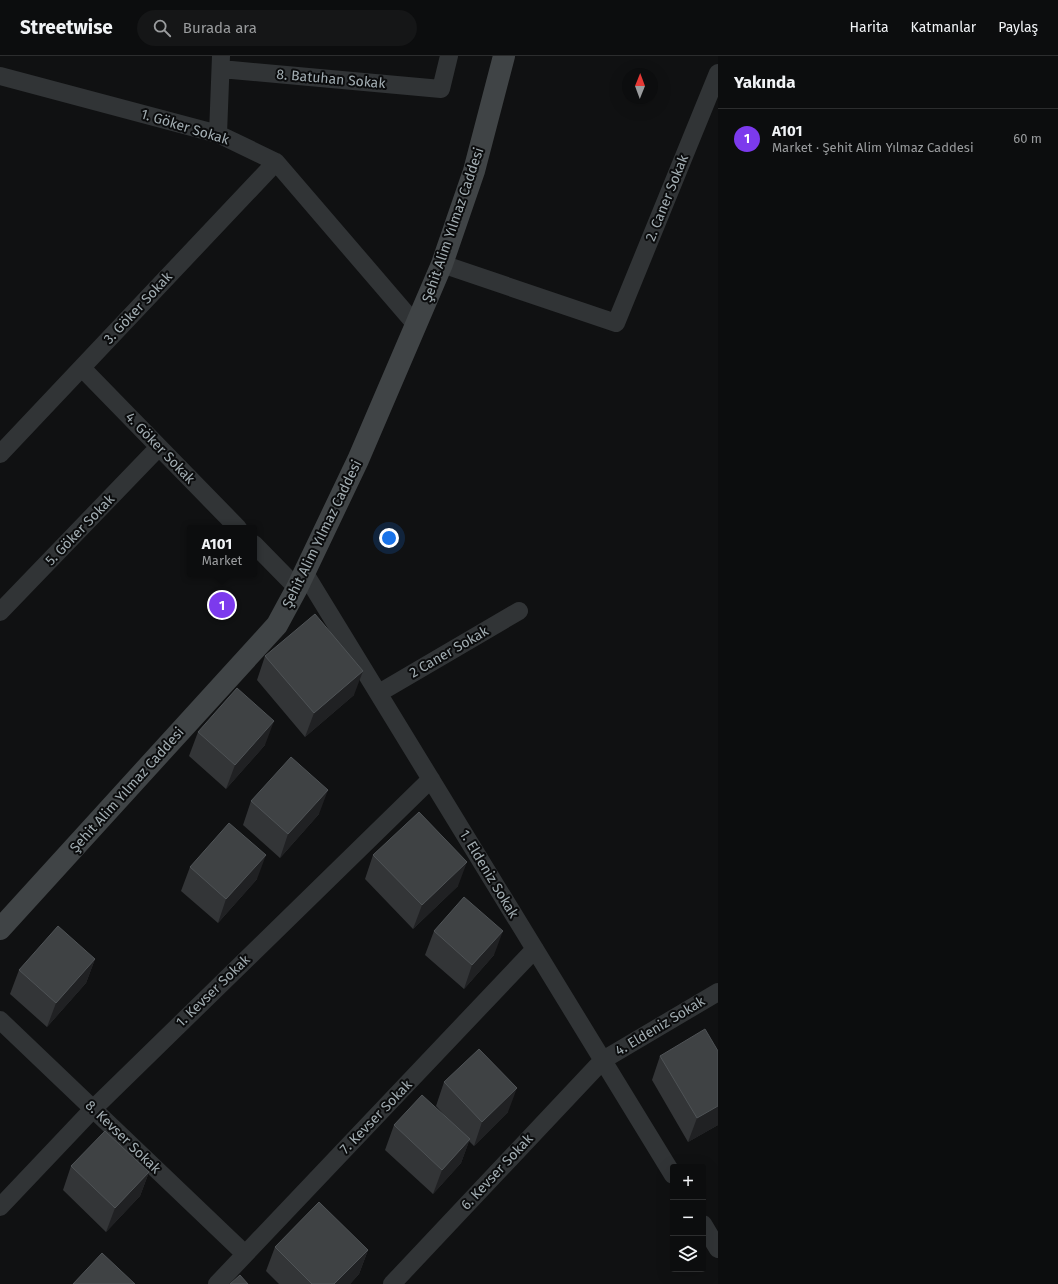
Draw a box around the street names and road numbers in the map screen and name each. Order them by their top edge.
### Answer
street label: 8. Batuhan Sokak [276,66,387,92]
street label: 1. Göker Sokak [139,105,232,149]
street label: Şehit Alim Yılmaz Caddesi [418,145,488,305]
street label: 2. Caner Sokak [642,151,692,244]
street label: 3. Göker Sokak [100,268,176,348]
street label: 4. Göker Sokak [122,409,199,488]
street label: Şehit Alim Yılmaz Caddesi [279,457,365,611]
street label: 5. Göker Sokak [42,490,119,569]
street label: 2 Caner Sokak [406,622,492,681]
street label: Şehit Alim Yılmaz Caddesi [66,724,188,856]
street label: 1. Eldeniz Sokak [456,827,522,922]
street label: 1. Kevser Sokak [172,951,254,1031]
street label: 4. Eldeniz Sokak [612,992,709,1059]
street label: 7. Kevser Sokak [336,1076,416,1158]
street label: 8. Kevser Sokak [82,1097,165,1178]
street label: 6. Kevser Sokak [457,1130,537,1214]

